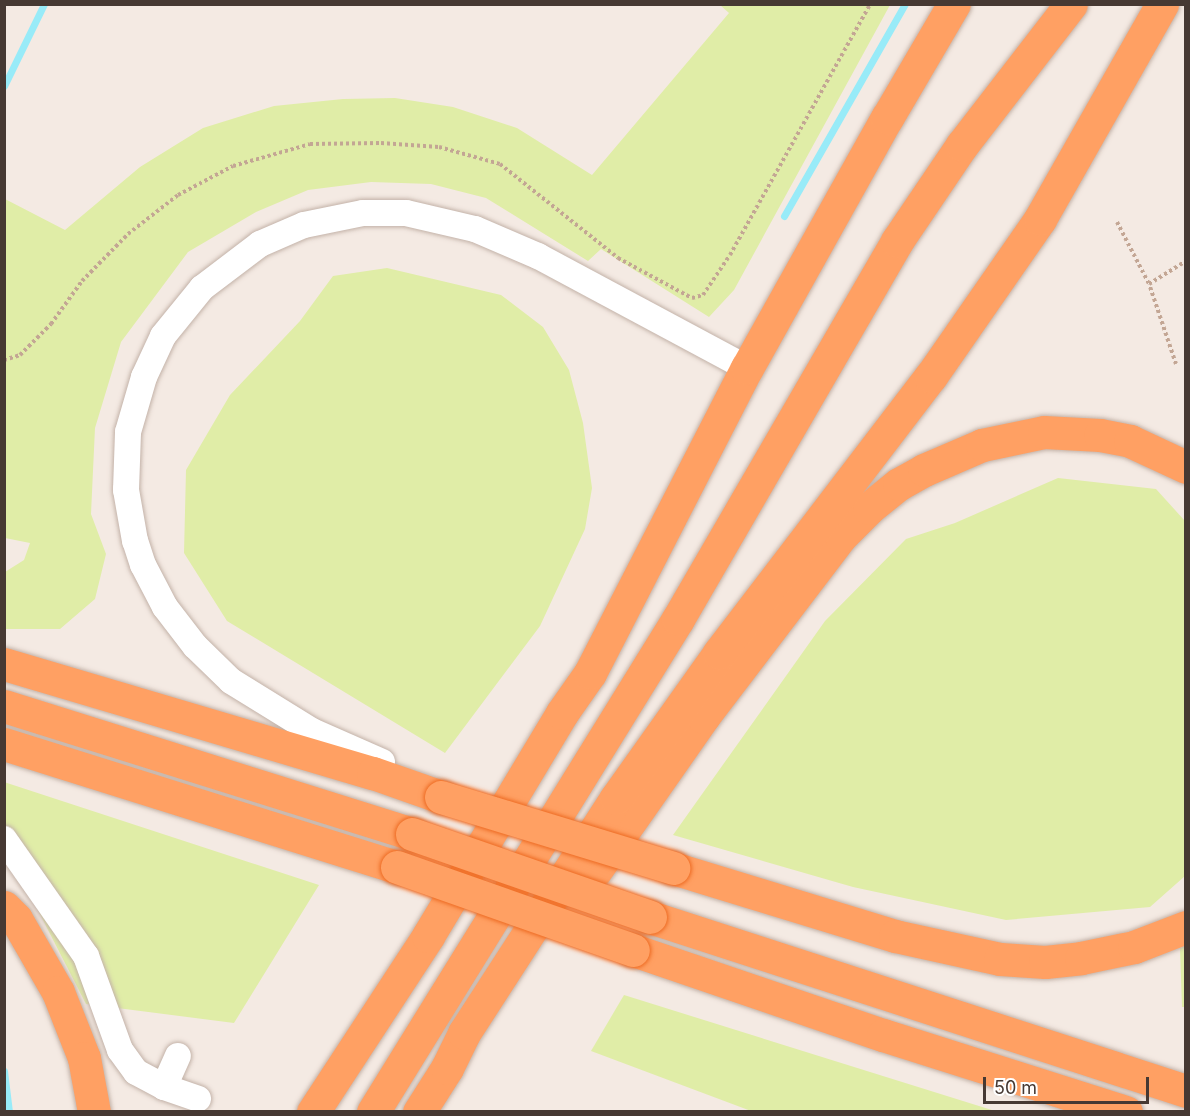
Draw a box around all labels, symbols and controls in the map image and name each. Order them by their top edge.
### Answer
scale bar [986,1065,1152,1103]
text: 50 m [994,1077,1037,1098]

